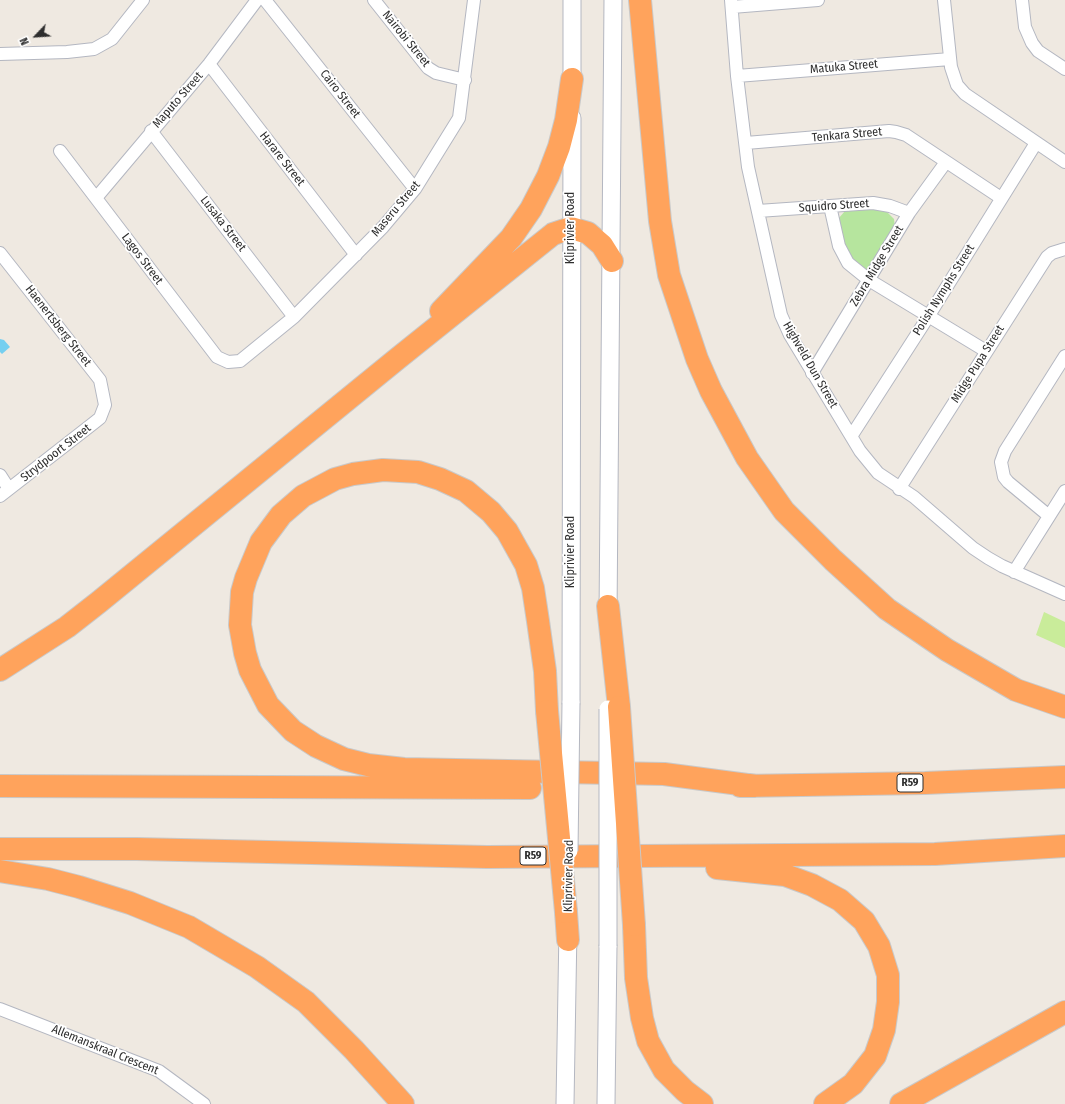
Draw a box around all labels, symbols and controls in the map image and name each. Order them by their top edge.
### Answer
street label: Nairobi Street [379,8,433,70]
north arrow [16,16,56,56]
text: N [17,36,32,47]
street label: Matuka Street [809,57,879,77]
street label: Cairo Street [317,67,363,121]
street label: Maputo Street [150,69,206,131]
street label: Tenkara Street [811,125,883,145]
street label: Harare Street [256,129,308,189]
street label: Maseru Street [369,178,423,240]
street label: Kliprivier Road [564,192,578,264]
street label: Lusaka Street [197,194,249,254]
street label: Squidro Street [798,196,870,216]
street label: Zebra Midge Street [847,223,907,309]
street label: Lagos Street [118,231,166,287]
street label: Polish Nymphs Street [910,242,978,338]
street label: Haenertsberg Street [22,283,94,369]
street label: Highveld Dun Street [779,319,841,411]
street label: Midge Pupa Street [948,322,1008,406]
street label: Strydpoort Street [18,421,94,485]
street label: Kliprivier Road [564,516,578,588]
road number: R59 [897,774,923,792]
street label: Kliprivier Road [561,840,577,912]
road number: R59 [520,847,546,865]
street label: Allemanskraal Crescent [49,1022,161,1078]

